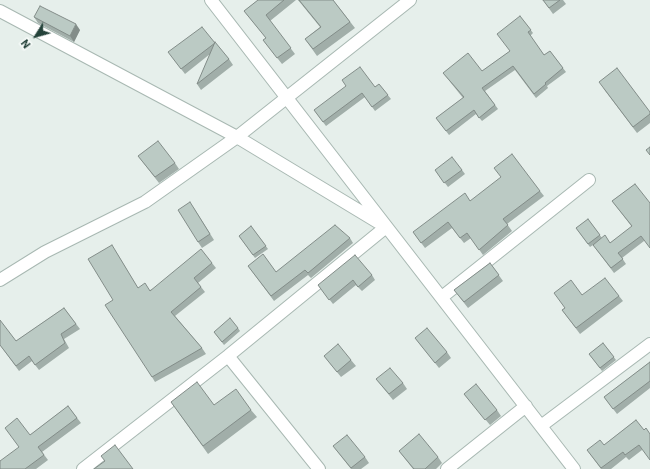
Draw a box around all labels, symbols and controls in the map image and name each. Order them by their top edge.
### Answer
north arrow [16,16,56,56]
text: N [18,37,34,51]

